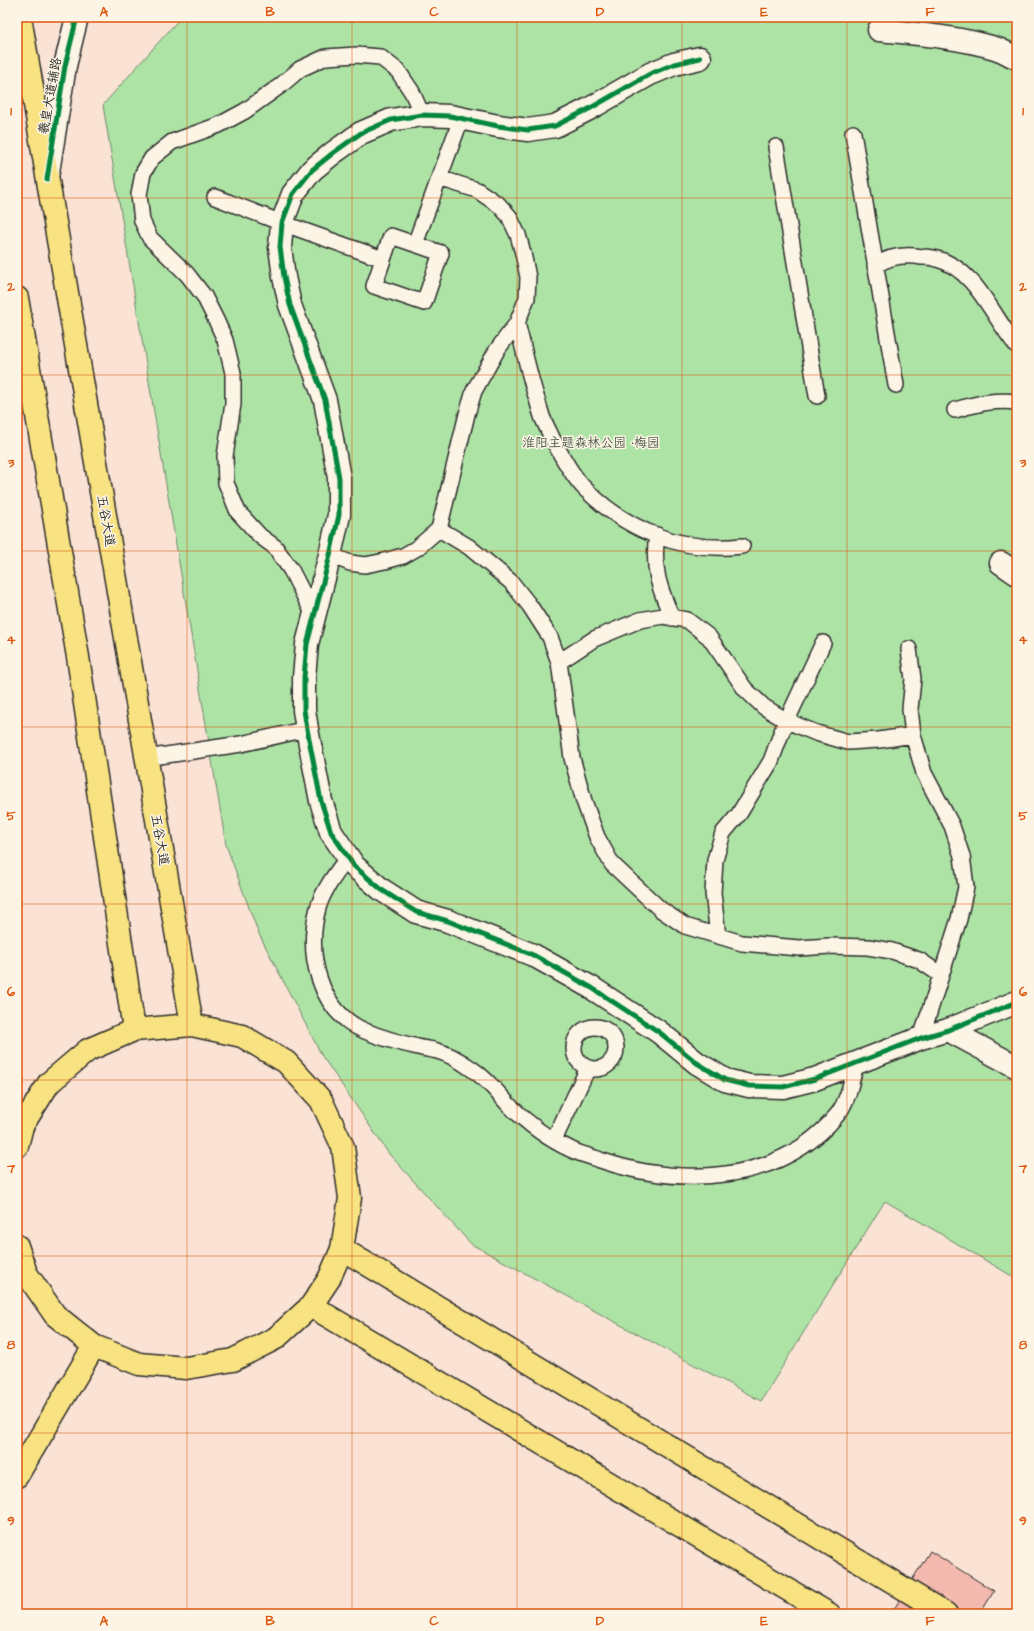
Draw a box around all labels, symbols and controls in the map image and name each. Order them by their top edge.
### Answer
text: A [100,3,109,21]
text: B [265,3,275,21]
text: C [429,3,439,21]
text: D [596,3,605,21]
text: E [760,3,768,21]
text: F [925,3,935,21]
street label: 羲皇大道辅路 [34,56,66,136]
text: 1 [10,102,12,120]
text: 1 [1022,102,1024,120]
text: 2 [6,278,15,296]
text: 2 [1018,278,1027,296]
park label: 淮阳主题森林公园 •梅园 [522,434,660,452]
text: 3 [7,454,15,472]
text: 3 [1019,454,1027,472]
street label: 五谷大道 [93,494,119,548]
text: 4 [7,631,16,649]
text: 4 [1019,631,1028,649]
text: 5 [6,807,16,825]
text: 5 [1018,807,1028,825]
street label: 五谷大道 [147,813,173,867]
text: 6 [7,983,16,1001]
text: 6 [1019,983,1028,1001]
text: 7 [6,1160,16,1178]
text: 7 [1018,1160,1028,1178]
text: 8 [7,1336,16,1354]
text: 8 [1019,1336,1028,1354]
text: 9 [7,1512,15,1530]
text: 9 [1019,1512,1027,1530]
text: A [100,1612,109,1630]
text: B [265,1612,275,1630]
text: C [429,1612,439,1630]
text: D [596,1612,605,1630]
text: E [760,1612,768,1630]
text: F [925,1612,935,1630]

